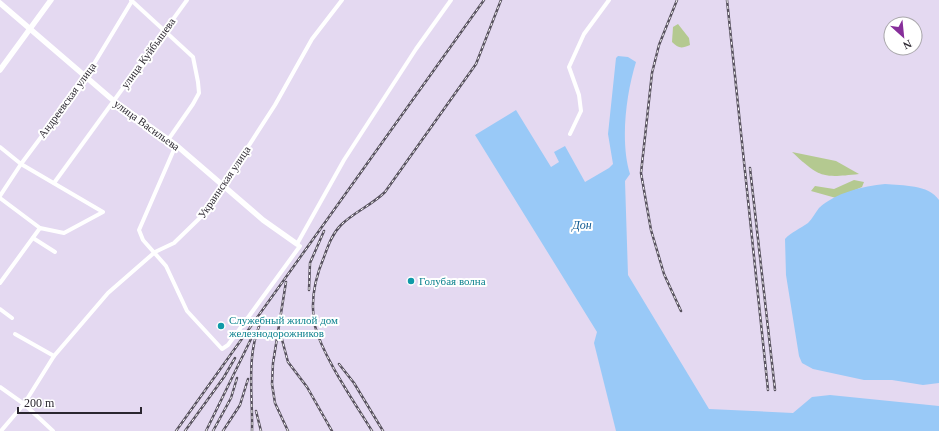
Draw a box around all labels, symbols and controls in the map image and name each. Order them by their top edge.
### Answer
street label: улица Куйбышева [118,15,178,91]
north arrow [883,16,923,56]
text: N [901,38,914,52]
street label: Андреевская улица [36,60,98,140]
street label: улица Васильева [112,97,182,153]
street label: Украинская улица [195,144,253,220]
water label: Дон [571,218,592,232]
place label: Голубая волна [419,275,486,287]
marker: Голубая волна [406,276,416,286]
place label: Служебный жилой дом железнодорожников [228,314,338,339]
marker: Служебный жилой дом железнодорожников [216,321,226,331]
scale bar [18,389,141,415]
text: 200 m [24,396,55,410]

